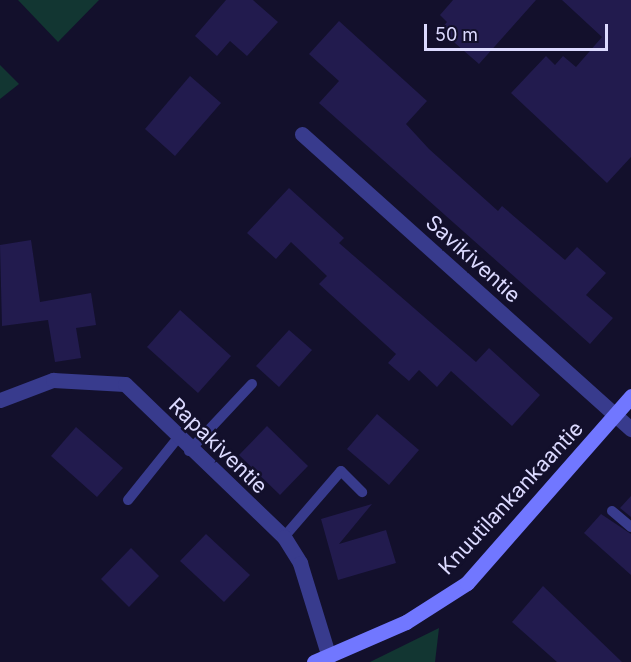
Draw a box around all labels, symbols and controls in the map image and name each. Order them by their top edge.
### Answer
scale bar [427,12,612,50]
text: 50 m [435,24,478,45]
street label: Savikiventie [420,210,526,308]
street label: Rapakiventie [164,393,272,499]
street label: Knuutilankankaantie [434,416,588,580]

